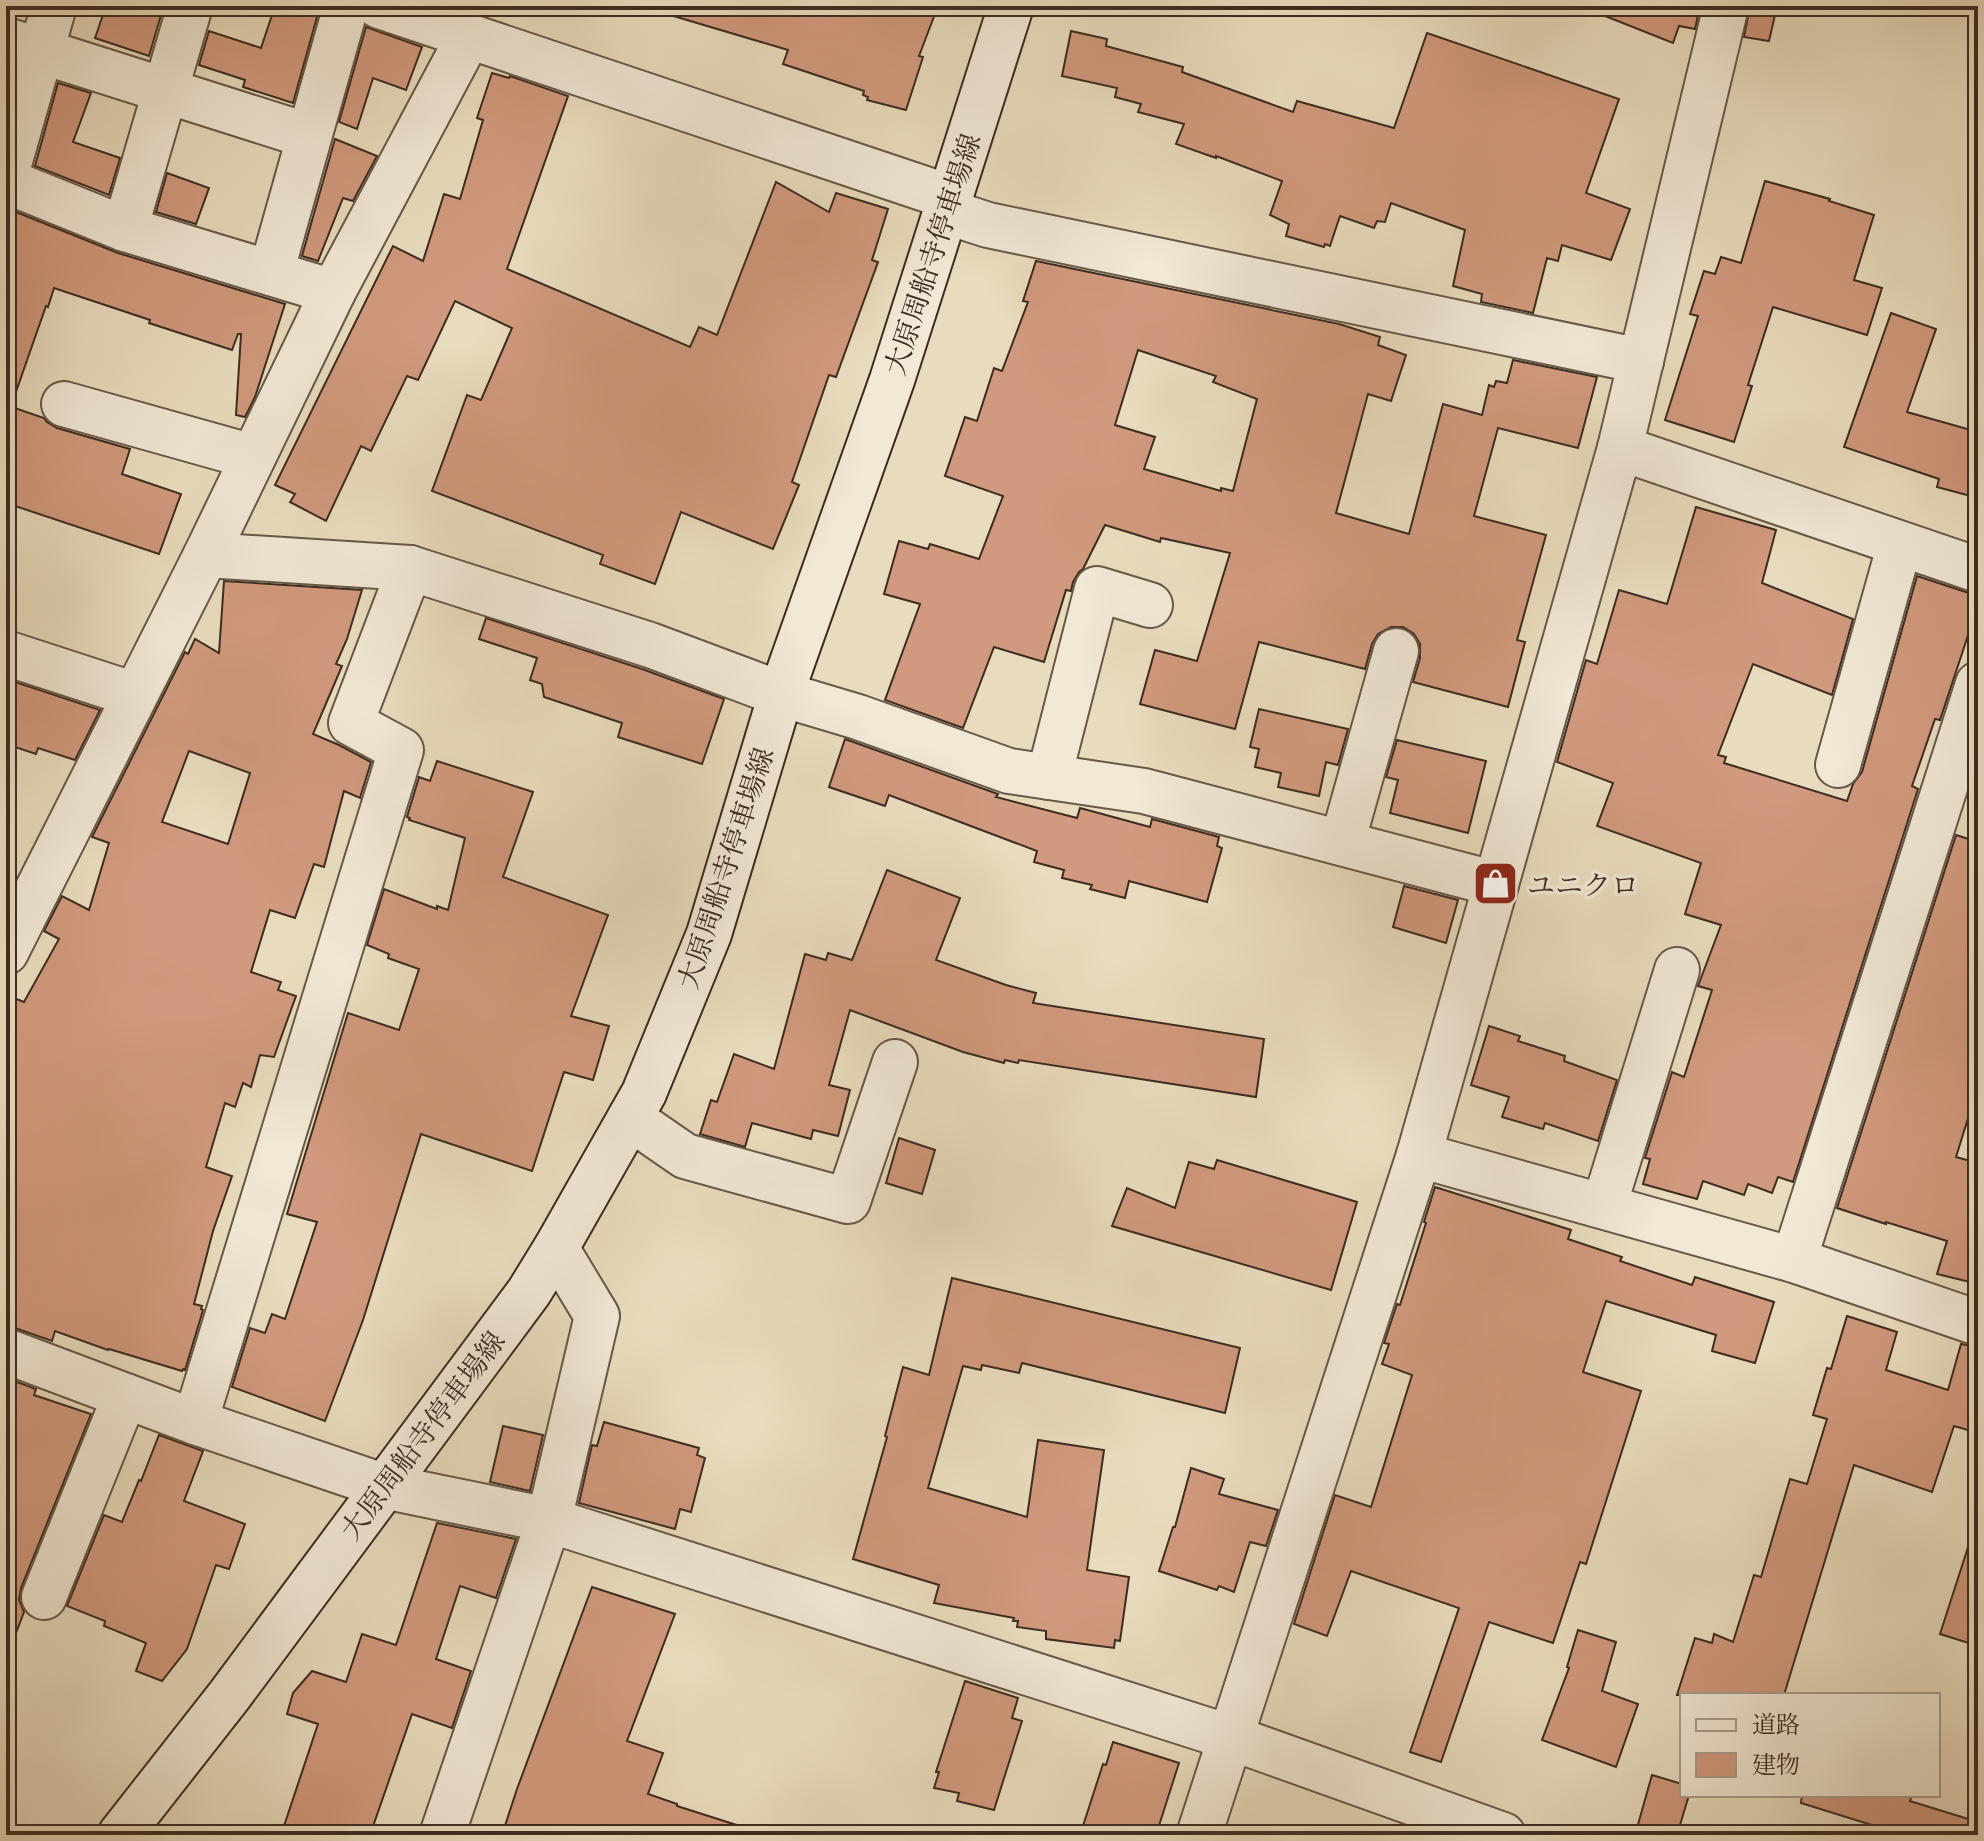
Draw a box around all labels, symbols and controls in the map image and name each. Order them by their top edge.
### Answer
street label: 大原周船寺停車場線 [874,128,990,380]
street label: 大原周船寺停車場線 [667,742,783,994]
shop icon: ユニクロ [1472,860,1520,908]
place label: ユニクロ [1527,864,1639,905]
street label: 大原周船寺停車場線 [330,1322,514,1548]
legend [1680,1693,1940,1797]
text: 道路 [1752,1707,1800,1742]
text: 建物 [1752,1747,1800,1782]

